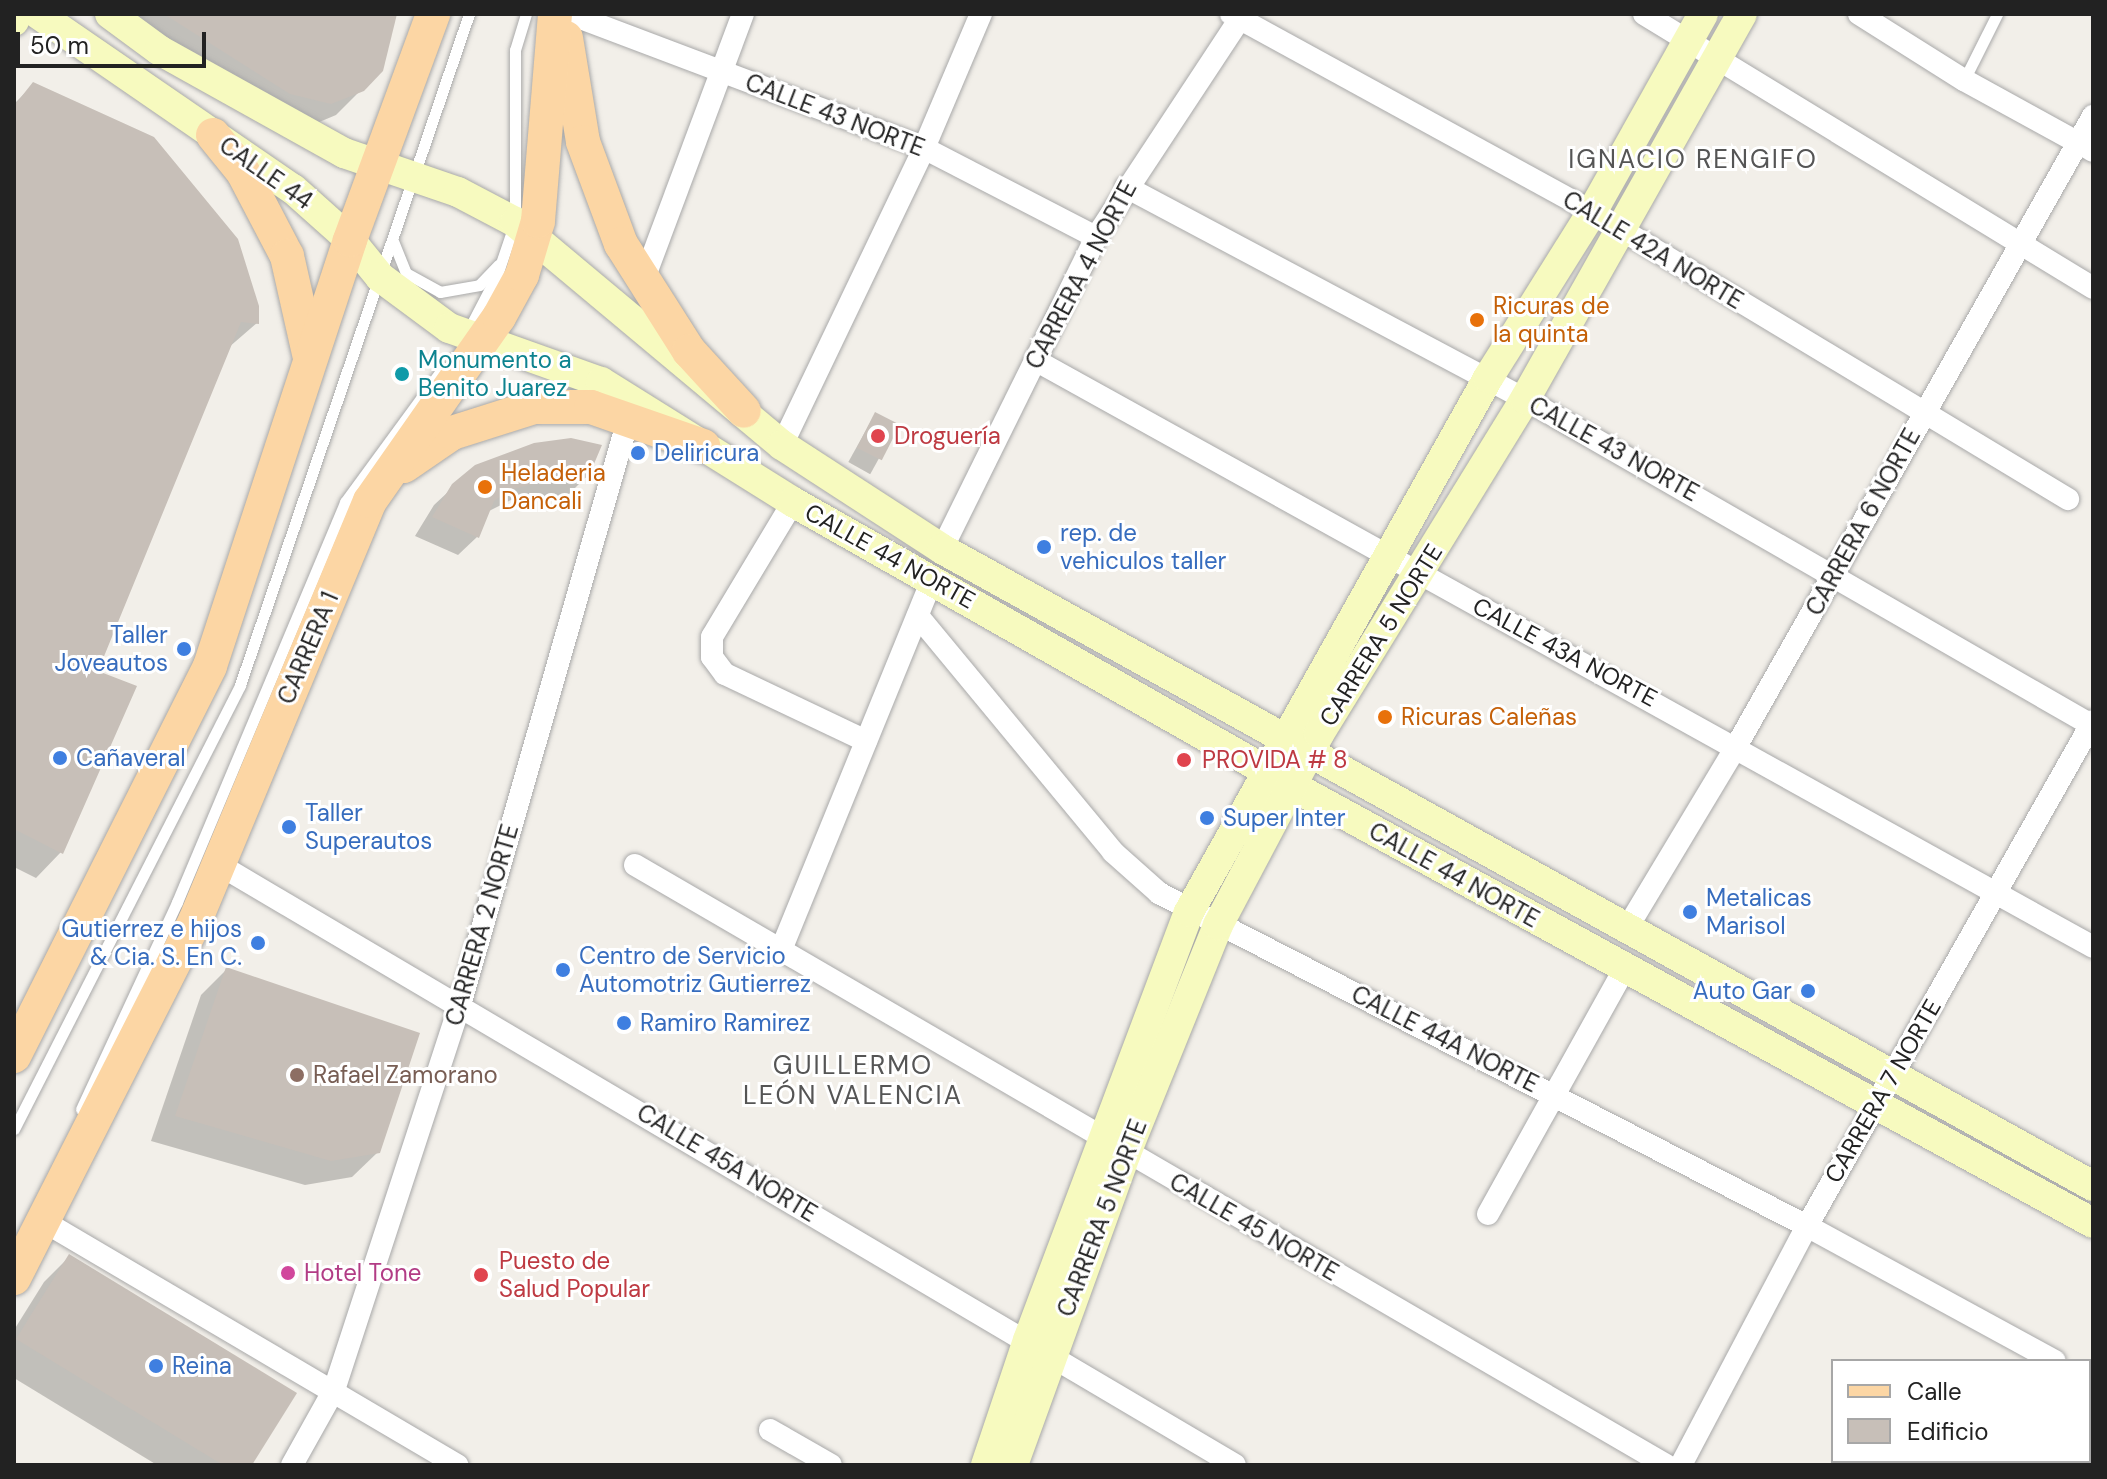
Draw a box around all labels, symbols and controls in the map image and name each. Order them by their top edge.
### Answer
scale bar [20,16,210,66]
text: 50 m [30,30,89,61]
street label: CALLE 43 NORTE [741,68,929,162]
street label: CALLE 44 [214,130,318,216]
district label: IGNACIO RENGIFO [1568,144,1818,176]
street label: CARRERA 4 NORTE [1019,176,1143,374]
street label: CALLE 42A NORTE [1558,185,1748,315]
place label: Ricuras de la quinta [1493,292,1610,348]
marker: Ricuras de la quinta [1468,311,1486,329]
place label: Monumento a Benito Juarez [418,346,571,402]
marker: Monumento a Benito Juarez [393,365,411,383]
street label: CALLE 43 NORTE [1524,390,1704,508]
place label: Droguería [894,422,1001,450]
street label: CARRERA 6 NORTE [1800,423,1926,621]
marker: Droguería [869,427,887,445]
place label: Deliricura [654,439,759,467]
marker: Deliricura [629,444,647,462]
place label: Heladeria Dancali [501,459,606,515]
marker: Heladeria Dancali [476,478,494,496]
street label: CALLE 44 NORTE [800,497,980,615]
place label: rep. de vehiculos taller [1060,519,1226,575]
marker: rep. de vehiculos taller [1035,538,1053,556]
street label: CARRERA 5 NORTE [1313,539,1449,731]
street label: CARRERA 1 [272,588,344,708]
street label: CALLE 43A NORTE [1468,591,1662,713]
place label: Taller Joveautos [55,621,168,677]
marker: Taller Joveautos [175,640,193,658]
place label: Ricuras Caleñas [1401,703,1577,731]
marker: Ricuras Caleñas [1376,708,1394,726]
place label: Cañaveral [76,744,186,772]
place label: PROVIDA # 8 [1202,746,1348,774]
marker: Cañaveral [51,749,69,767]
marker: PROVIDA # 8 [1173,749,1195,771]
place label: Taller Superautos [305,799,432,855]
place label: Super Inter [1223,804,1346,832]
marker: Super Inter [1198,809,1216,827]
street label: CALLE 44 NORTE [1364,816,1544,934]
marker: Taller Superautos [280,818,298,836]
street label: CARRERA 2 NORTE [439,821,525,1029]
place label: Metalicas Marisol [1706,884,1812,940]
marker: Metalicas Marisol [1681,903,1699,921]
place label: Gutierrez e hijos & Cia. S. En C. [61,915,242,971]
marker: Gutierrez e hijos & Cia. S. En C. [249,934,267,952]
place label: Centro de Servicio Automotriz Gutierrez [579,942,811,998]
marker: Centro de Servicio Automotriz Gutierrez [554,961,572,979]
place label: Auto Gar [1693,977,1792,1005]
street label: CALLE 44A NORTE [1347,979,1543,1099]
marker: Auto Gar [1799,982,1817,1000]
street label: CARRERA 7 NORTE [1819,994,1947,1188]
place label: Ramiro Ramirez [640,1009,810,1037]
marker: Ramiro Ramirez [615,1014,633,1032]
district label: GUILLERMO LEÓN VALENCIA [743,1050,963,1112]
place label: Rafael Zamorano [313,1061,498,1089]
marker: Rafael Zamorano [288,1066,306,1084]
street label: CALLE 45A NORTE [632,1098,822,1228]
street label: CARRERA 5 NORTE [1051,1115,1153,1321]
street label: CALLE 45 NORTE [1165,1167,1343,1287]
place label: Puesto de Salud Popular [499,1247,650,1303]
place label: Hotel Tone [304,1259,421,1287]
marker: Hotel Tone [279,1264,297,1282]
marker: Puesto de Salud Popular [470,1264,492,1286]
place label: Reina [172,1352,232,1380]
marker: Reina [147,1357,165,1375]
legend [1831,1359,2091,1463]
text: Calle [1907,1376,1962,1407]
text: Edificio [1907,1416,1989,1447]

